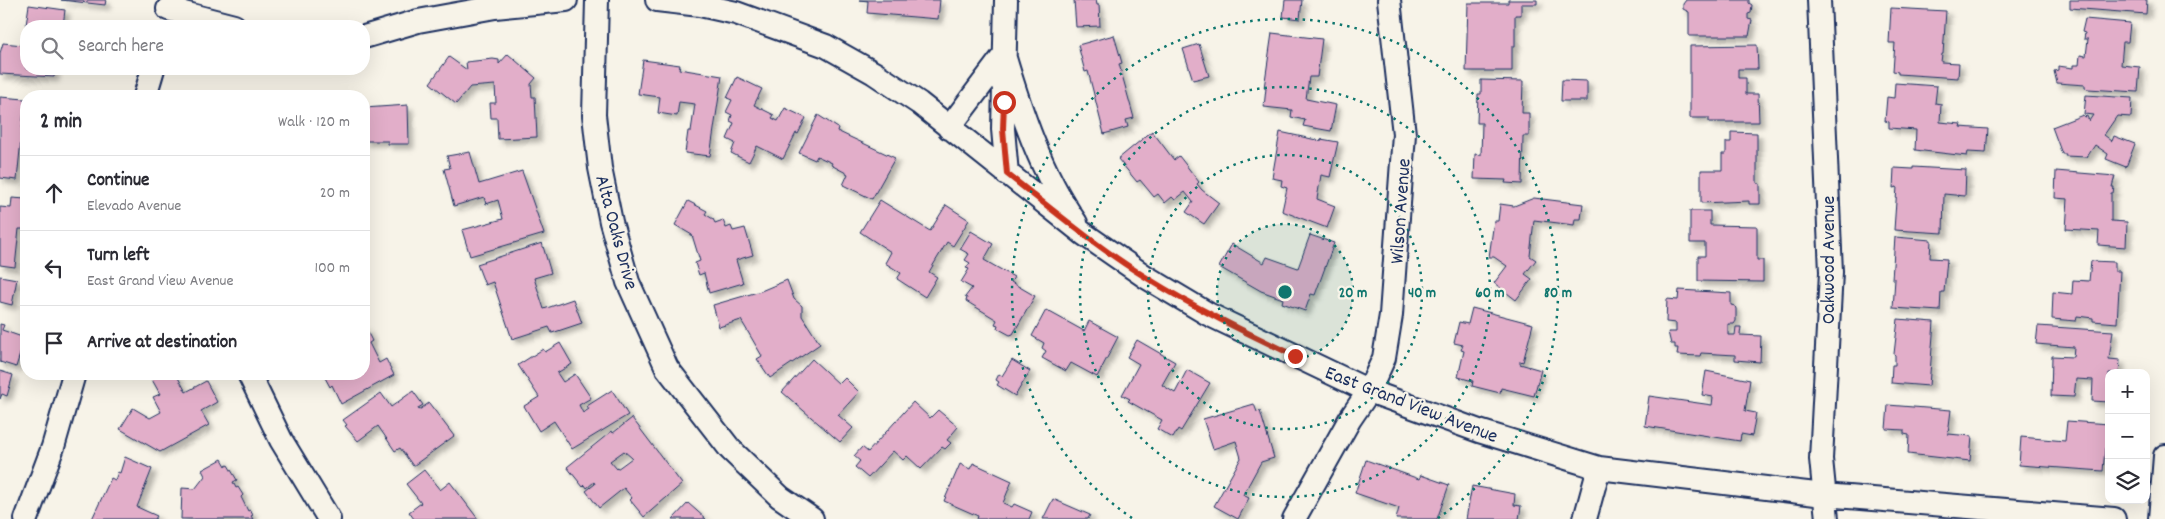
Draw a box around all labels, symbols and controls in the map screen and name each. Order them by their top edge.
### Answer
search box [20,20,370,75]
icon: search [38,34,66,62]
text: Search here [78,34,164,61]
route start [993,91,1016,114]
text: 2 min [40,108,82,138]
text: Walk · 120 m [278,111,350,134]
street label: Wilson Avenue [1384,157,1420,265]
text: Continue [87,168,149,195]
street label: Alta Oaks Drive [586,172,644,293]
icon: ahead [40,179,68,207]
text: 20 m [320,182,350,205]
text: Elevado Avenue [87,195,181,218]
street label: Oakwood Avenue [1816,196,1844,324]
text: Turn left [87,243,150,270]
icon: left [40,254,68,282]
text: 100 m [314,257,350,280]
text: East Grand View Avenue [87,270,234,293]
centre of rings [1276,283,1294,301]
text: 20 m [1339,283,1367,305]
text: 40 m [1408,283,1436,305]
text: 60 m [1475,283,1505,305]
text: 80 m [1544,283,1572,305]
icon: arrive [40,329,68,357]
text: Arrive at destination [87,330,237,357]
route end [1284,345,1307,368]
street label: East Grand View Avenue [1320,360,1502,452]
map controls [2105,369,2150,504]
button: + [2105,369,2150,414]
button: − [2105,414,2150,459]
button: layers [2105,459,2150,504]

